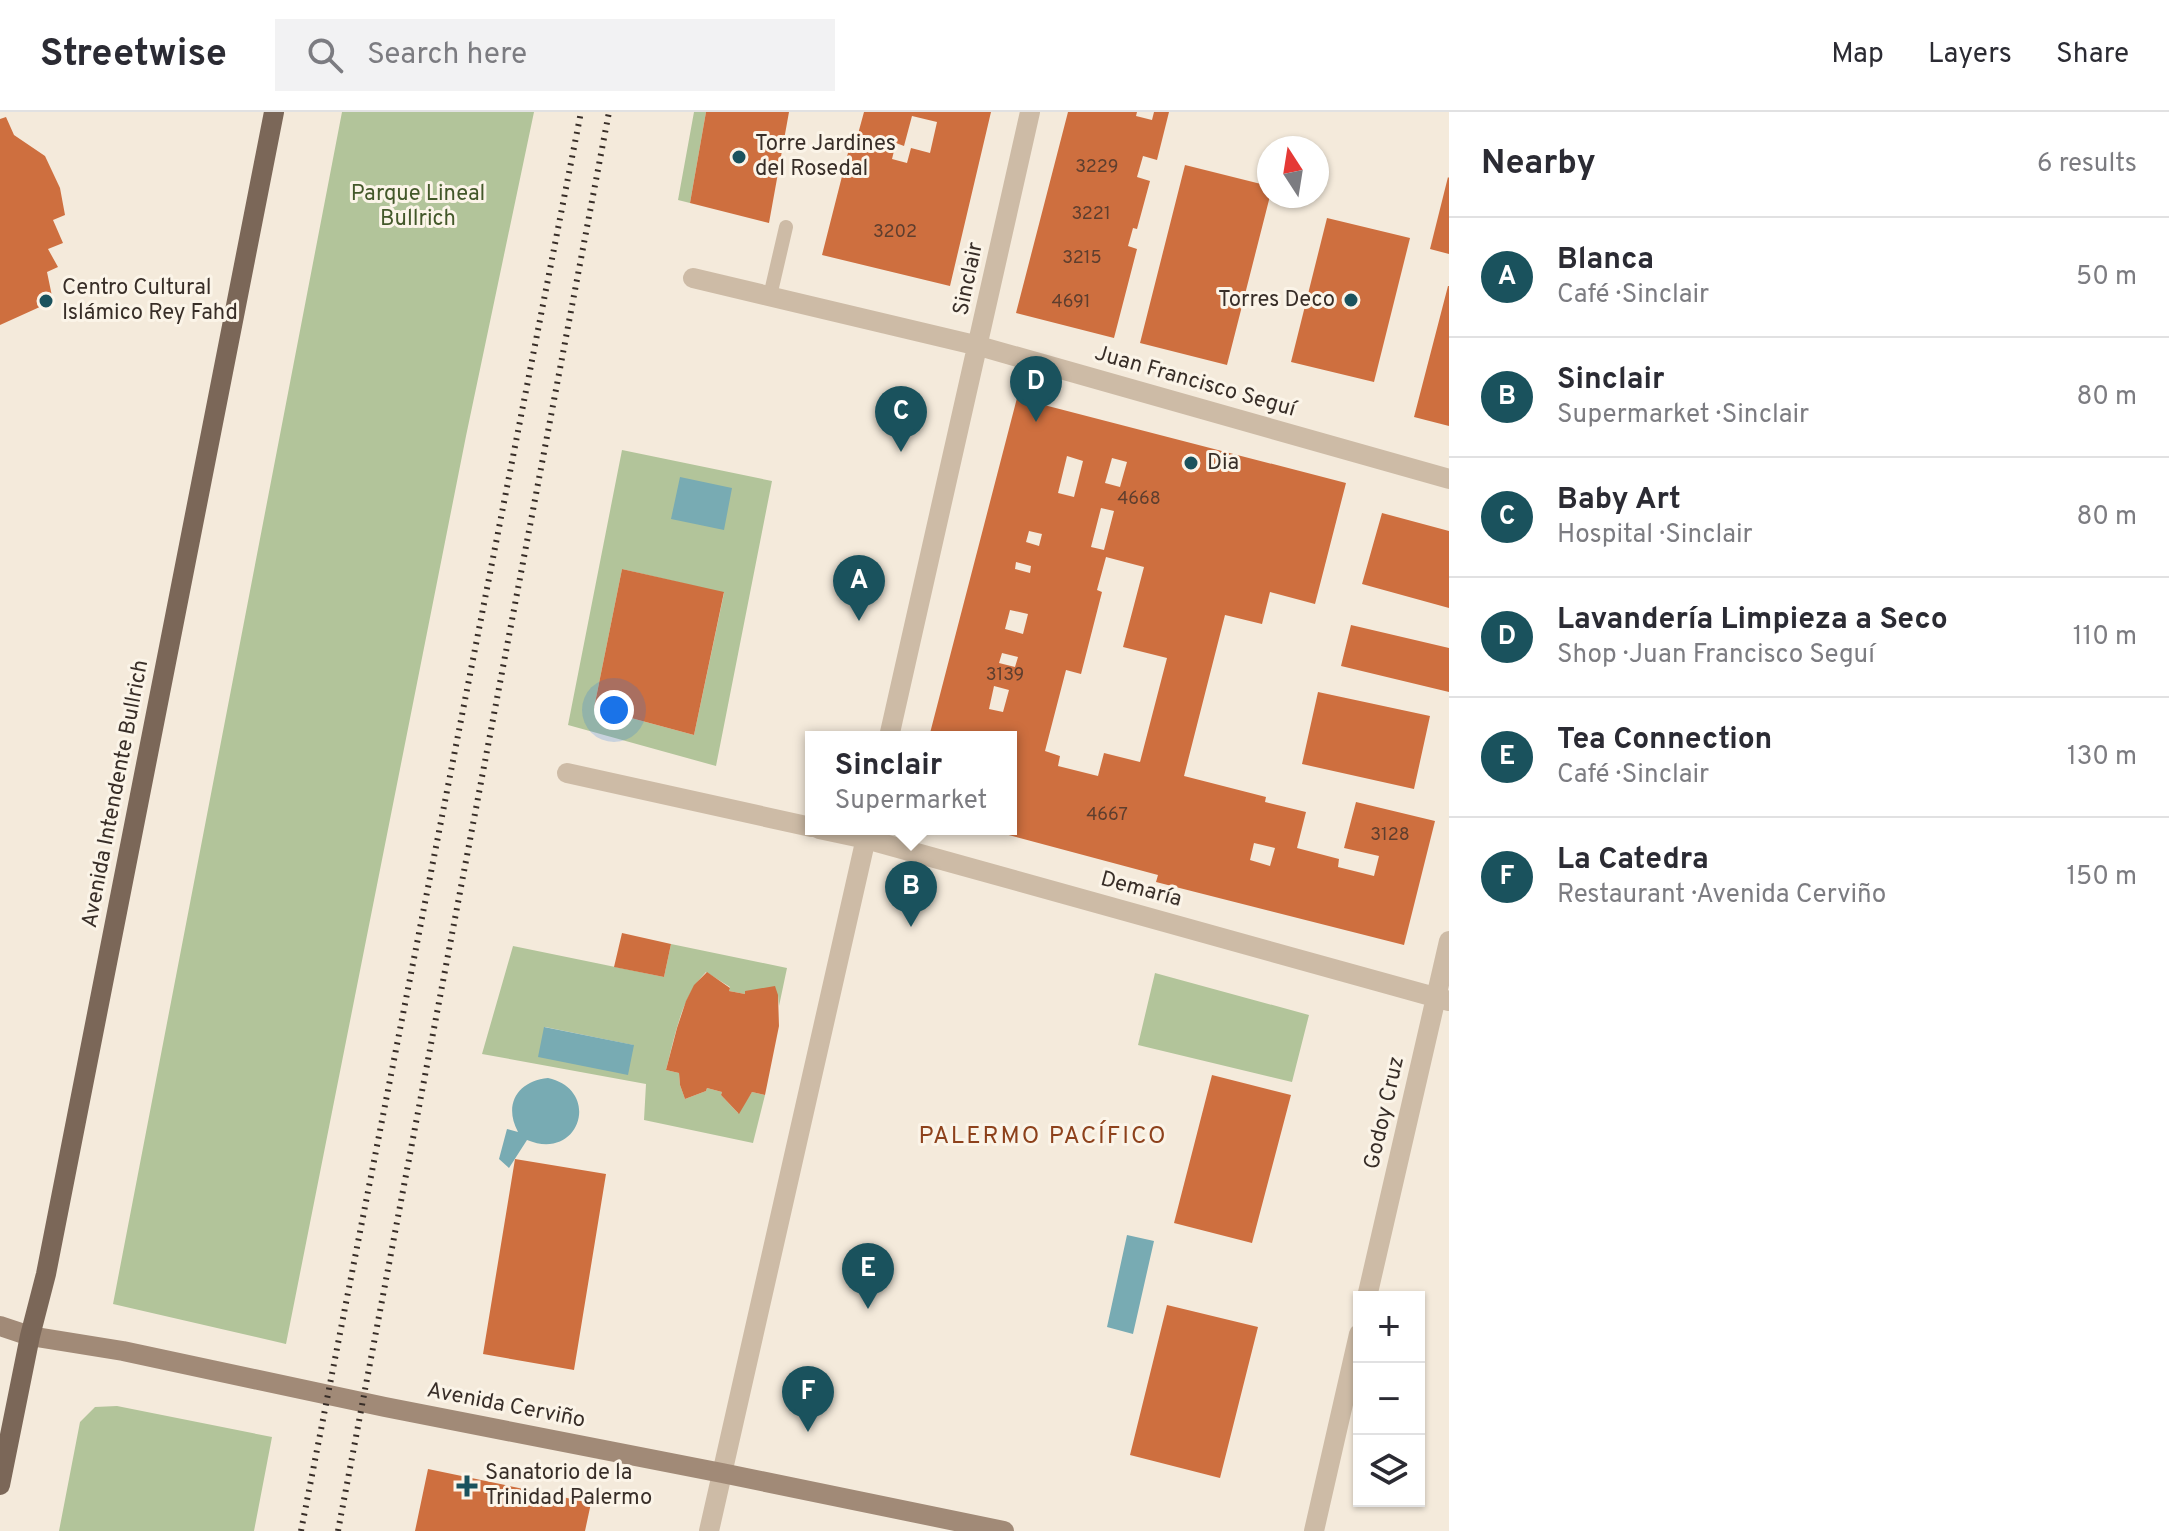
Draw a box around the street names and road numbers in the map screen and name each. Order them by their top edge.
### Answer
street label: Sinclair [948,240,990,318]
street label: Juan Francisco Seguí [1091,340,1301,424]
street label: Avenida Intendente Bullrich [77,658,155,930]
street label: Demaría [1097,866,1185,914]
street label: Godoy Cruz [1359,1054,1411,1172]
street label: Avenida Cerviño [425,1377,587,1435]

